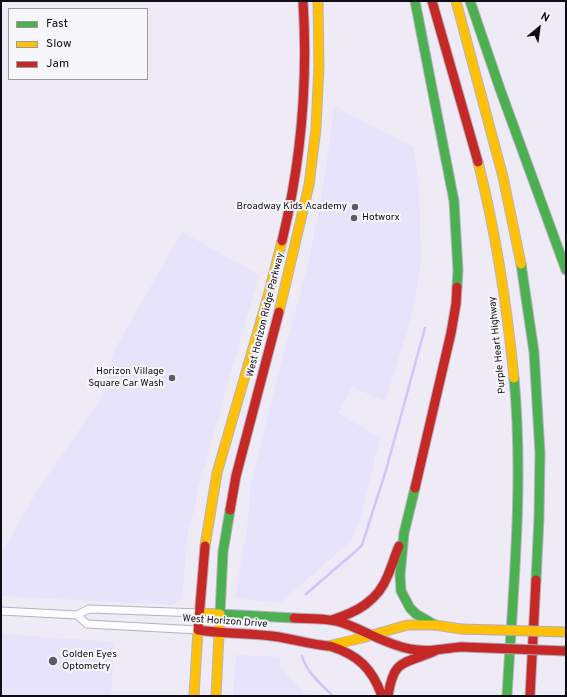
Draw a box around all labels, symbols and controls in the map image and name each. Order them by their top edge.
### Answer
legend [8,8,148,80]
north arrow [519,8,559,48]
text: N [538,9,552,26]
text: Fast [46,16,68,32]
text: Slow [46,36,72,52]
text: Jam [46,56,69,72]
place label: Broadway Kids Academy [236,201,347,213]
marker: Broadway Kids Academy [350,202,360,212]
place label: Hotworx [362,212,400,224]
marker: Hotworx [349,213,359,223]
street label: West Horizon Ridge Parkway [245,252,287,378]
street label: Purple Heart Highway [487,296,509,394]
place label: Horizon Village Square Car Wash [88,366,164,390]
marker: Horizon Village Square Car Wash [167,373,177,383]
street label: West Horizon Drive [182,613,268,631]
place label: Golden Eyes Optometry [62,649,117,672]
marker: Golden Eyes Optometry [47,655,59,667]

